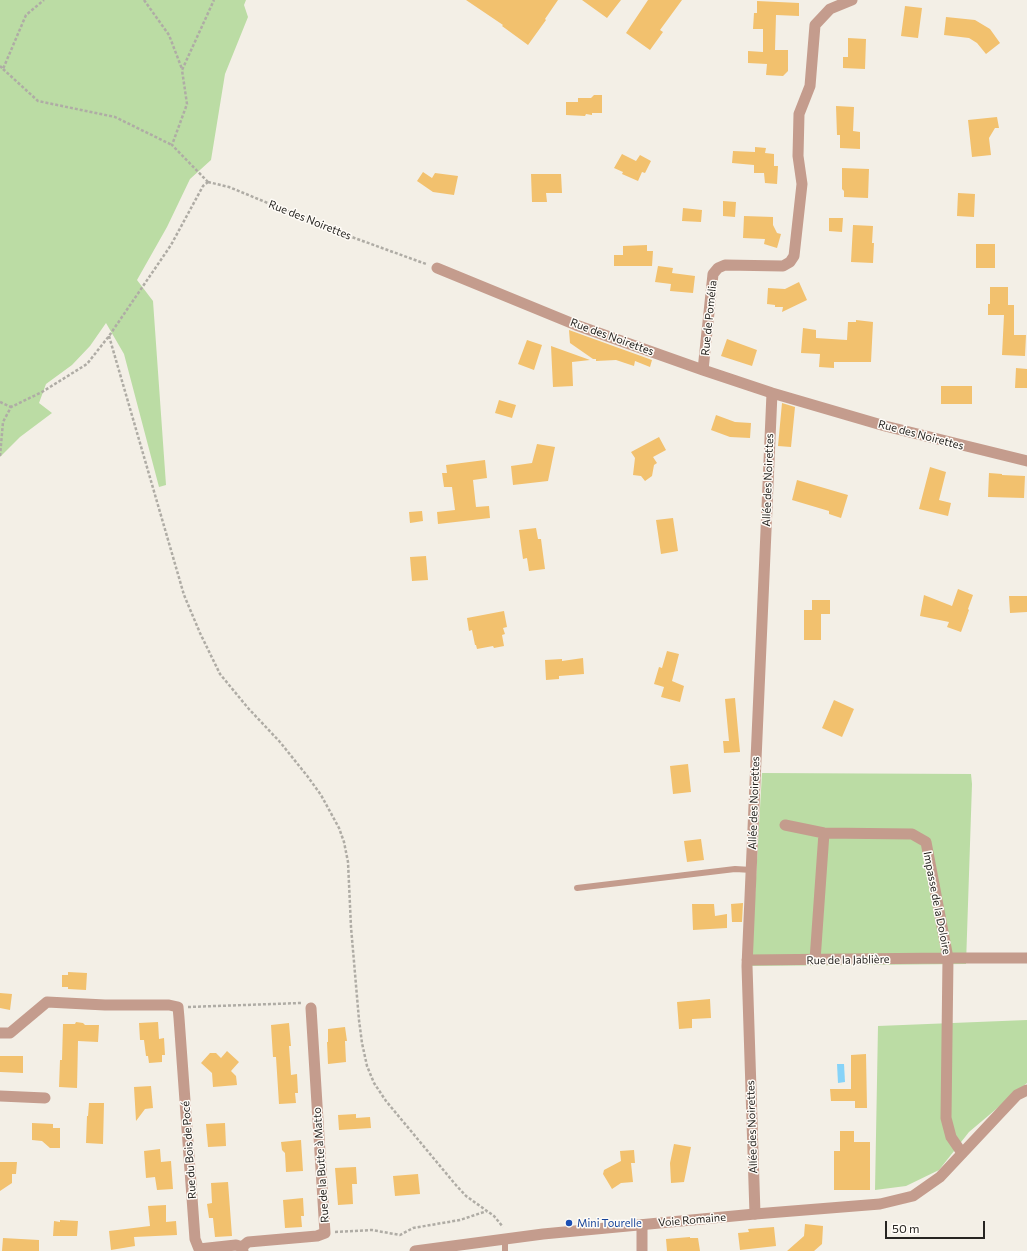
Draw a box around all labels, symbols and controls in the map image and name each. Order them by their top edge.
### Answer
street label: Rue des Noirettes [267,197,353,243]
street label: Rue de Pomélia [698,280,720,356]
street label: Rue des Noirettes [568,316,656,358]
street label: Rue des Noirettes [877,417,965,453]
street label: Allée des Noirettes [760,433,776,527]
street label: Allée des Noirettes [746,756,762,850]
street label: Impasse de la Doloire [921,850,953,956]
street label: Rue de la Jablière [806,953,890,967]
street label: Allée des Noirettes [744,1080,760,1174]
street label: Rue du Bois de Pocé [179,1100,199,1200]
street label: Rue de la Butte à Matto [310,1107,332,1223]
street label: Voie Romaine [658,1210,726,1230]
scale bar [887,1213,987,1239]
place label: Mini Tourelle [577,1216,642,1230]
marker: Mini Tourelle [564,1218,574,1228]
text: 50 m [892,1221,920,1235]

